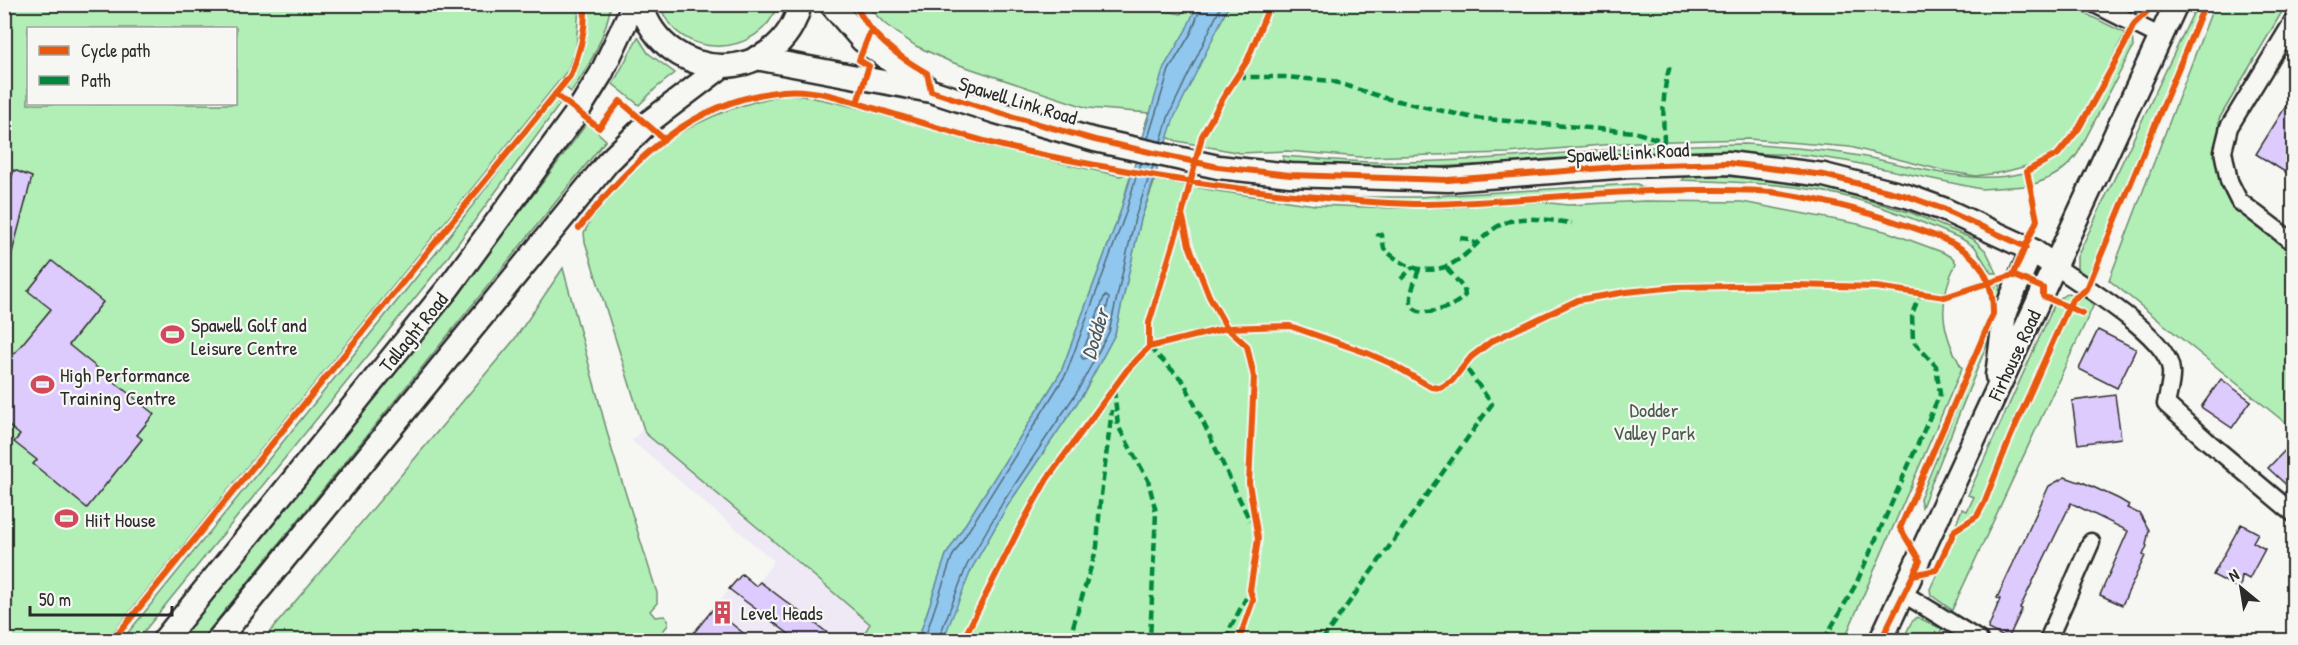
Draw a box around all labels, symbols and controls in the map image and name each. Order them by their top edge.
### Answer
legend [27,27,237,105]
text: Cycle path [81,38,151,63]
text: Path [81,68,111,93]
street label: Spawell Link Road [955,69,1081,131]
street label: Spawell Link Road [1566,135,1690,169]
street label: Tallaght Road [373,286,454,378]
water label: Dodder [1074,302,1117,363]
street label: Firhouse Road [1981,305,2047,406]
place label: Spawell Golf and Leisure Centre [191,311,307,361]
sports icon: Spawell Golf and Leisure Centre [160,322,186,348]
place label: High Performance Training Centre [60,361,190,411]
sports icon: High Performance Training Centre [29,372,55,398]
park label: Dodder Valley Park [1613,396,1695,446]
sports icon: Hiit House [54,506,80,532]
place label: Hiit House [85,506,156,533]
north arrow [2211,558,2271,618]
text: N [2224,563,2243,587]
scale bar [30,579,172,617]
text: 50 m [39,587,71,612]
building icon: Level Heads [710,599,736,625]
place label: Level Heads [741,599,823,626]

